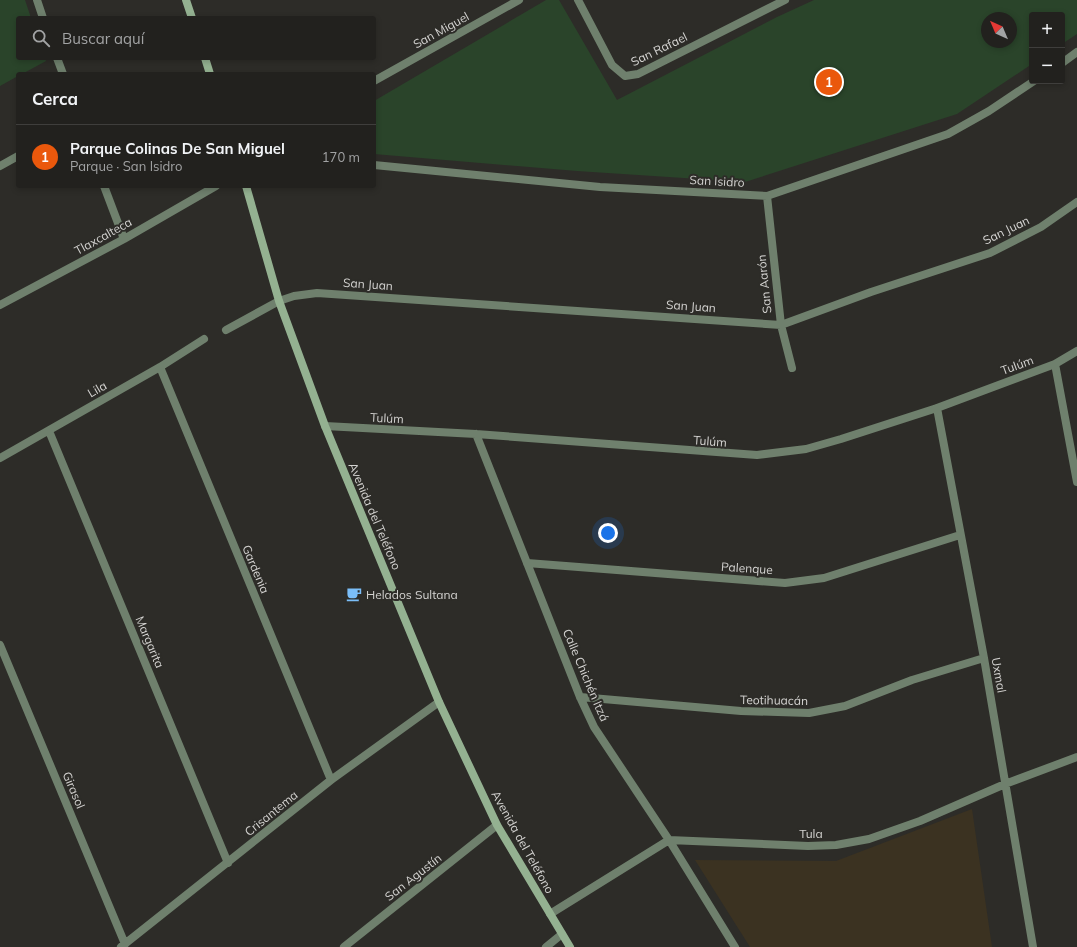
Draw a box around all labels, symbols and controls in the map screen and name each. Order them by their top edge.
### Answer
street label: San Miguel [410,9,472,51]
north arrow [981,12,1017,48]
map controls [1029,12,1065,84]
button: + [1029,12,1065,48]
search box [16,16,376,60]
icon: search [30,27,52,49]
text: Buscar aquí [62,29,144,48]
street label: San Rafael [628,29,690,69]
button: − [1029,48,1065,84]
pin: 1 [816,67,842,97]
text: Cerca [32,88,78,109]
text: Parque Colinas De San Miguel [70,139,285,158]
text: 1 [41,149,49,165]
text: 170 m [322,149,360,165]
text: Parque · San Isidro [70,158,182,174]
street label: San Isidro [689,172,745,190]
street label: San Juan [980,212,1032,248]
street label: Tlaxcalteca [72,214,134,258]
street label: San Aarón [753,254,775,314]
street label: San Juan [343,275,393,293]
street label: San Juan [666,297,716,315]
street label: Tulúm [999,352,1035,378]
street label: Lila [85,378,109,400]
street label: Tulúm [370,410,404,426]
street label: Tulúm [693,432,727,450]
street label: Avenida del Teléfono [346,460,404,572]
your location [598,523,618,543]
street label: Gardenia [239,543,273,595]
street label: Palenque [721,559,773,577]
cafe icon: Helados Sultana [345,585,363,603]
place label: Helados Sultana [366,587,458,602]
street label: Margarita [132,614,168,670]
street label: Calle Chichén Itzá [560,626,612,724]
street label: Uxmal [989,656,1009,694]
street label: Teotihuacán [740,692,808,708]
street label: Girasol [60,769,88,811]
street label: Crisantema [241,787,301,839]
street label: Avenida del Teléfono [488,788,558,896]
street label: Tula [799,826,823,841]
street label: San Agustín [382,850,444,904]

